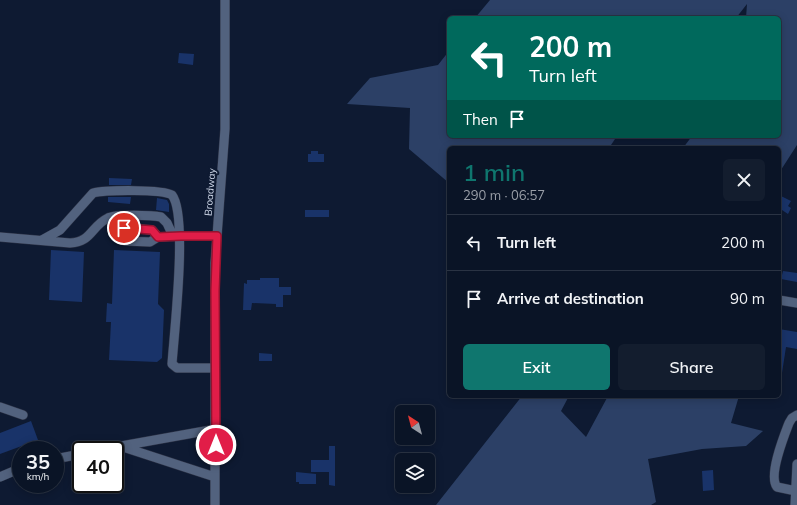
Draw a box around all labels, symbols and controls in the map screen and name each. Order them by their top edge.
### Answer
text: 200 m [529,29,612,64]
icon: left [463,32,515,84]
text: Turn left [529,64,597,87]
icon: arrive [506,108,528,130]
text: Then [463,110,498,129]
text: 1 min [463,157,525,187]
button: close [723,159,765,201]
street label: Broadway [201,167,219,216]
text: 290 m · 06:57 [463,187,545,203]
pin [107,211,141,245]
icon: arrive [113,217,135,239]
icon: left [463,232,485,254]
text: Turn left [497,233,556,252]
text: 200 m [721,233,765,252]
icon: arrive [463,288,485,310]
text: Arrive at destination [497,289,644,308]
text: 90 m [730,289,765,308]
button: Exit [463,344,610,390]
button: Share [618,344,765,390]
north arrow [395,405,435,445]
map controls [395,405,435,493]
position arrow [195,424,237,466]
speed limit sign: 40 [72,441,124,493]
text: 35 [26,449,50,474]
button: layers [395,453,435,493]
text: km/h [27,470,49,483]

